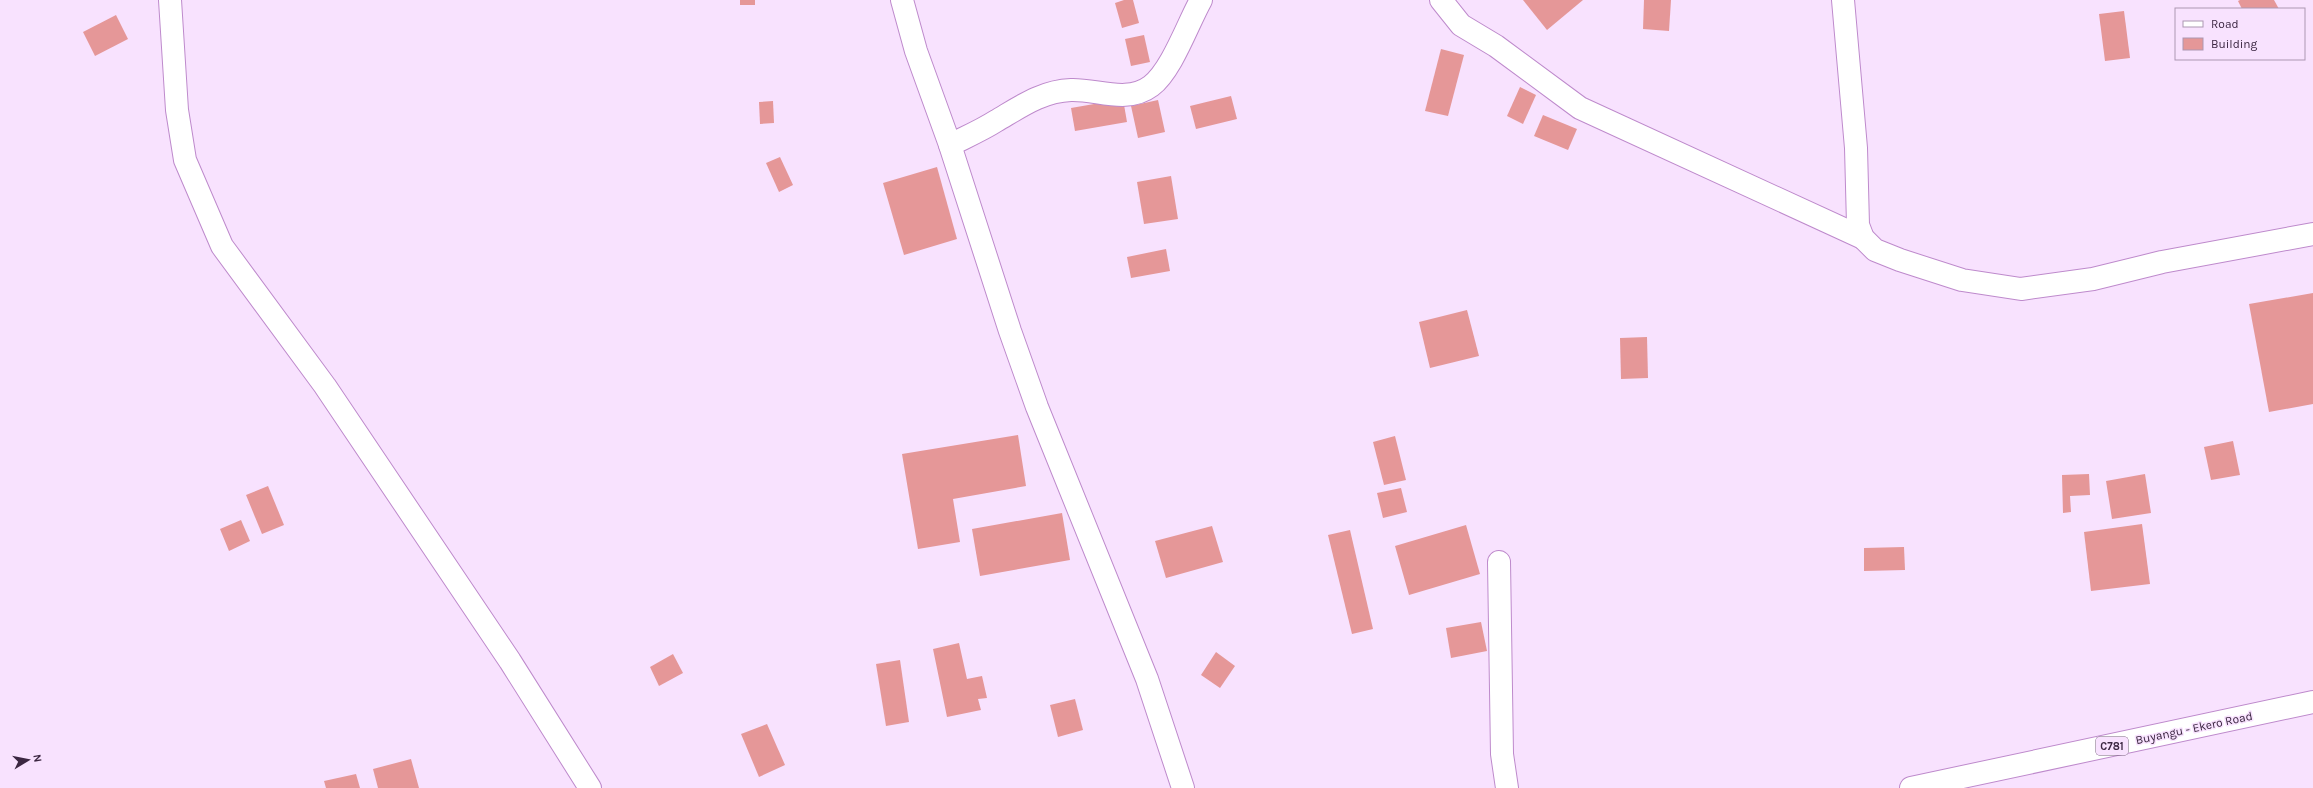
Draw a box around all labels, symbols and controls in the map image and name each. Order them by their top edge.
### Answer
legend [2175,8,2305,60]
text: Road [2211,17,2239,31]
text: Building [2211,37,2258,51]
street label: Buyangu - Ekero Road [2134,709,2254,747]
road number: C781 [2096,737,2128,755]
north arrow [8,740,48,780]
text: N [30,753,44,763]

